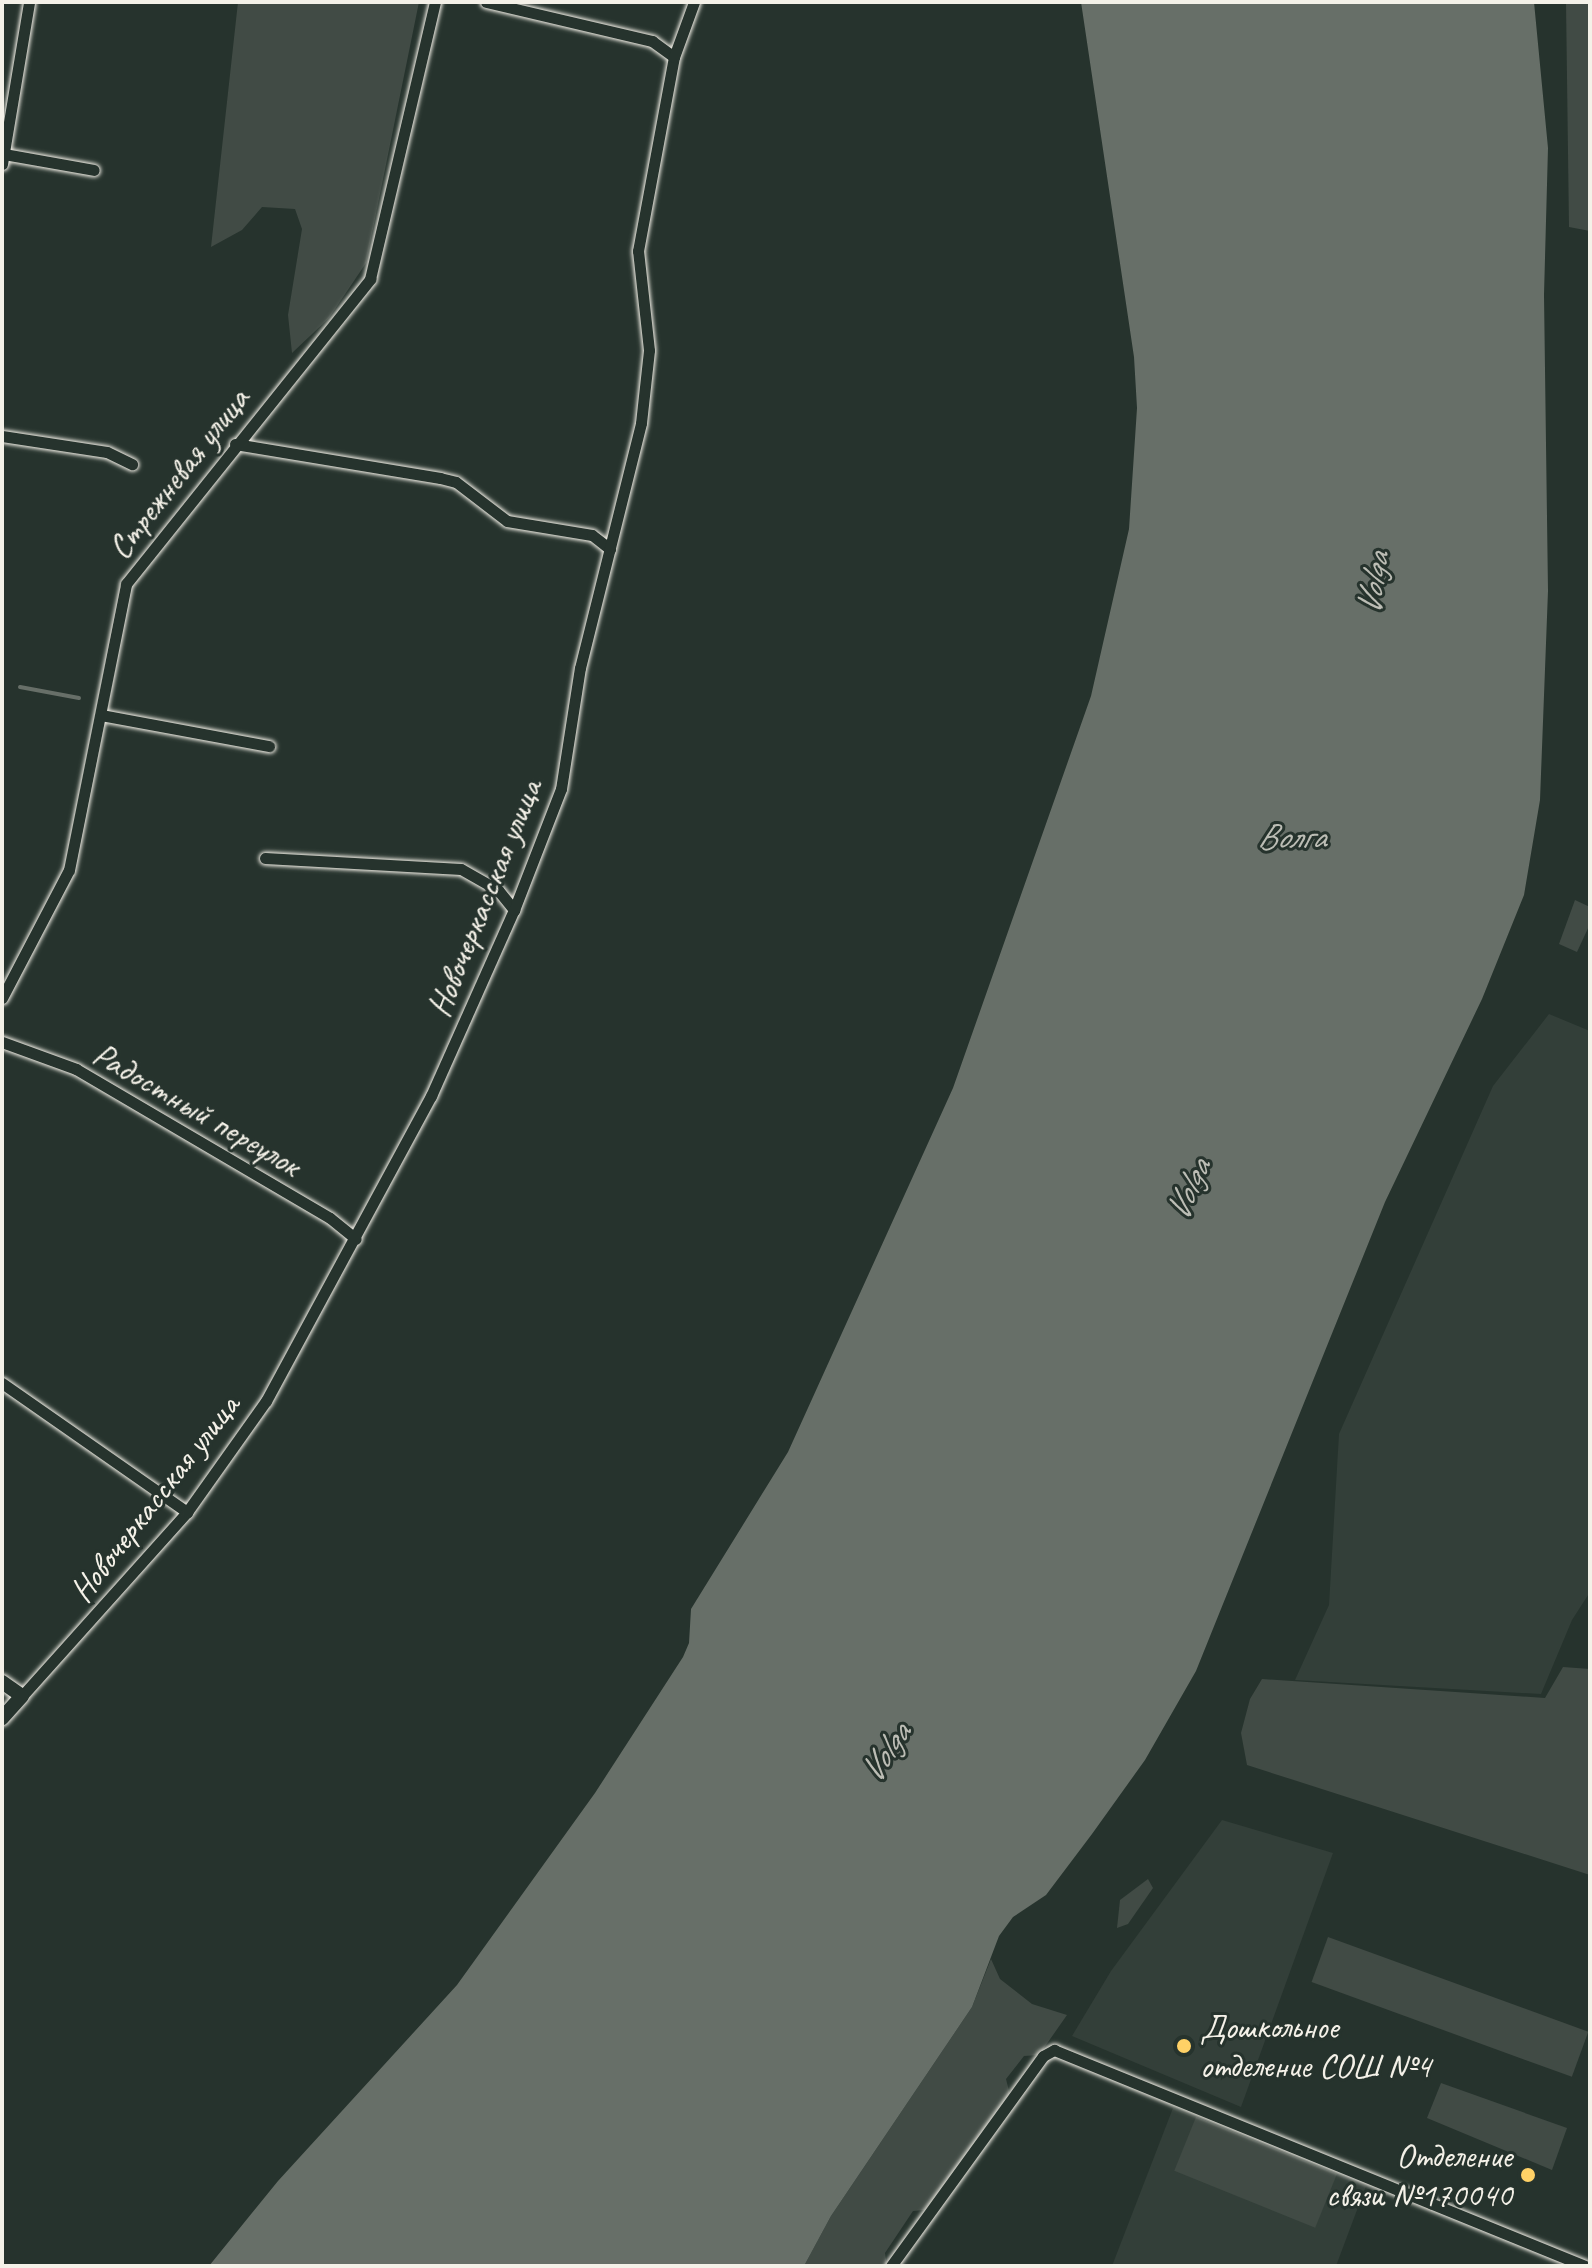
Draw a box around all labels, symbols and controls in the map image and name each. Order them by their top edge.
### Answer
street label: Стрежневая улица [98,379,258,567]
water label: Volga [1347,550,1399,618]
street label: Новочеркасская улица [418,773,550,1023]
water label: Волга [1257,815,1325,859]
street label: Радостный переулок [86,1033,308,1185]
water label: Volga [1156,1153,1220,1227]
street label: Новочеркасская улица [60,1386,248,1610]
water label: Volga [850,1715,920,1791]
place label: Дошкольное отделение СОШ №4 [1200,2006,1431,2086]
marker: Дошкольное отделение СОШ №4 [1175,2037,1193,2055]
place label: Отделение связи №170040 [1326,2135,1512,2214]
marker: Отделение связи №170040 [1519,2166,1537,2184]

